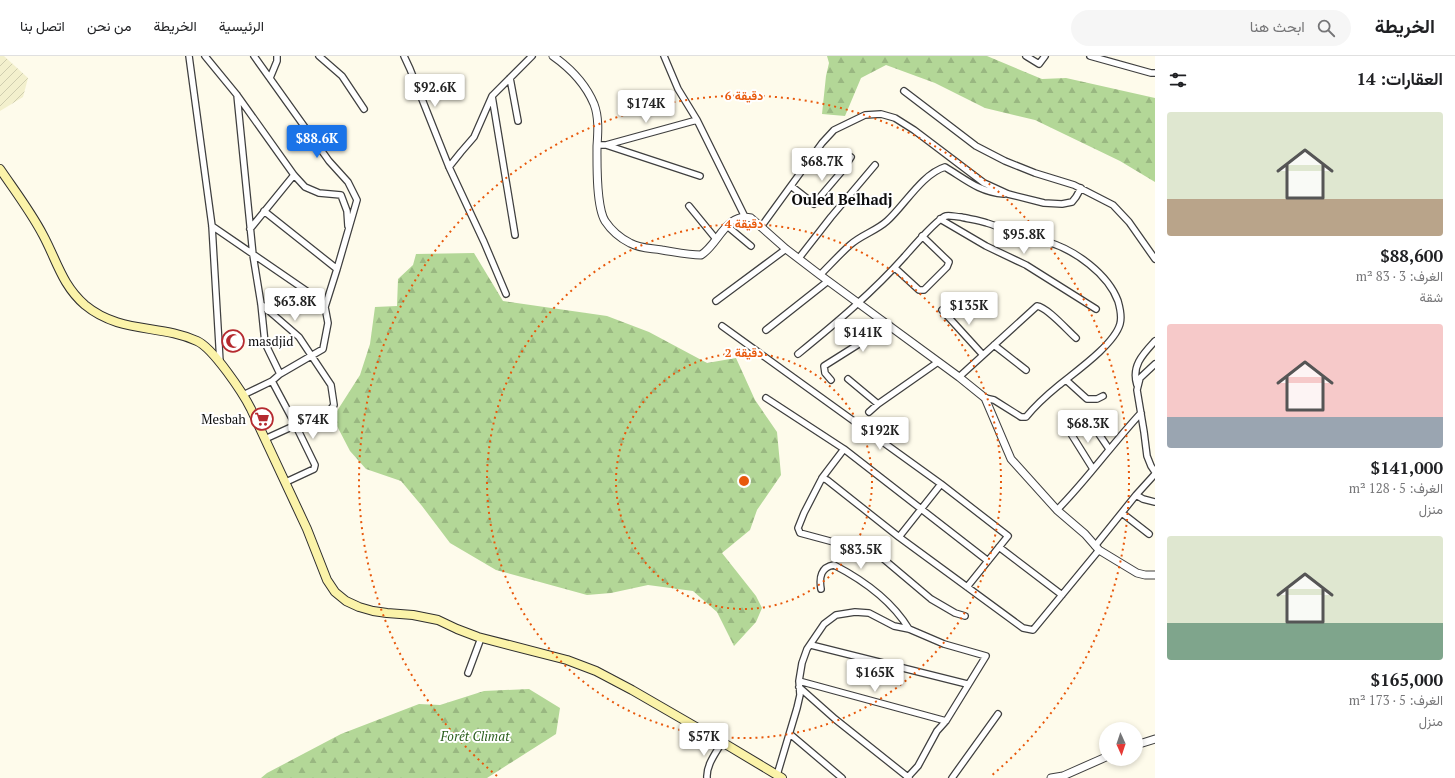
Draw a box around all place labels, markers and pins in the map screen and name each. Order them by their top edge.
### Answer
pin: $92.6K [402,74,468,108]
pin: $174K [618,90,674,124]
pin: $88.6K [284,125,350,159]
pin: $68.7K [789,148,855,182]
pin: $95.8K [991,221,1057,255]
pin: $63.8K [262,288,328,322]
pin: $135K [941,292,997,326]
pin: $141K [835,319,891,353]
mosque icon: masdjid [220,328,246,354]
place label: masdjid [248,332,294,350]
supermarket icon: Mesbah [249,406,275,432]
pin: $74K [289,406,337,440]
place label: Mesbah [201,410,246,428]
pin: $68.3K [1055,410,1121,444]
pin: $192K [852,417,908,451]
centre of rings [737,474,751,488]
pin: $83.5K [828,536,894,570]
pin: $165K [847,659,903,693]
pin: $57K [680,723,728,757]

